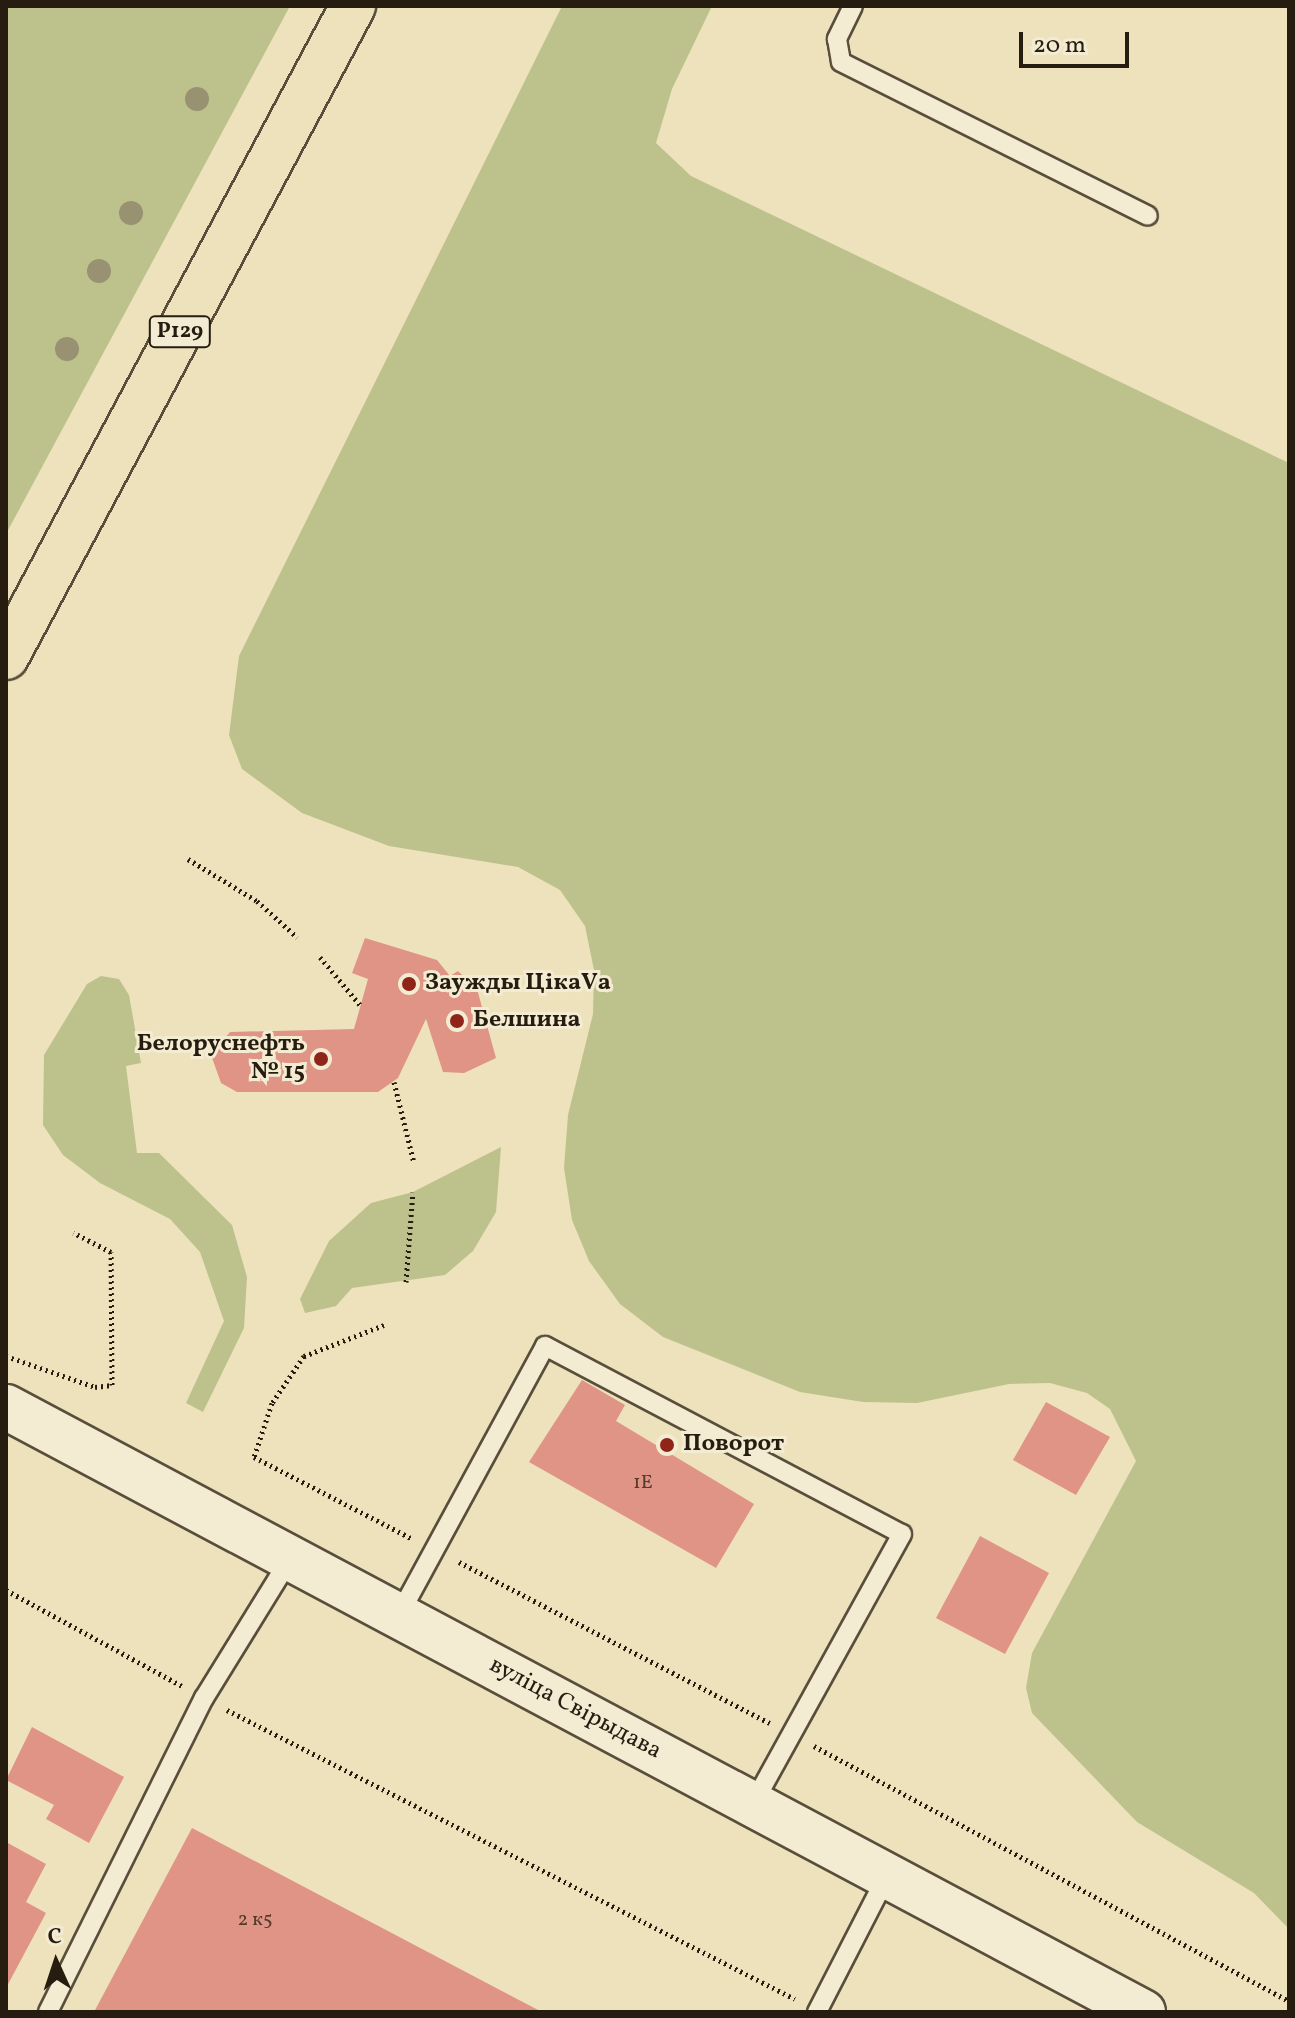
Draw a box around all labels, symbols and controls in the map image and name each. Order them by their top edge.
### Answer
scale bar [1023,16,1133,66]
text: 20 m [1033,29,1086,63]
road number: Р129 [148,314,212,350]
place label: Заужды ЦікаVа [425,970,611,998]
marker: Заужды ЦікаVа [400,975,418,993]
place label: Белшина [473,1007,581,1035]
marker: Белшина [448,1012,466,1030]
place label: Белоруснефть № 15 [137,1031,305,1087]
marker: Белоруснефть № 15 [312,1050,330,1068]
place label: Поворот [683,1431,784,1459]
marker: Поворот [658,1436,676,1454]
house number: 1Е [633,1471,653,1495]
street label: вуліца Свірыдава [484,1651,666,1767]
house number: 2 к5 [237,1908,273,1932]
north arrow [16,1922,96,2002]
text: С [47,1922,63,1953]

